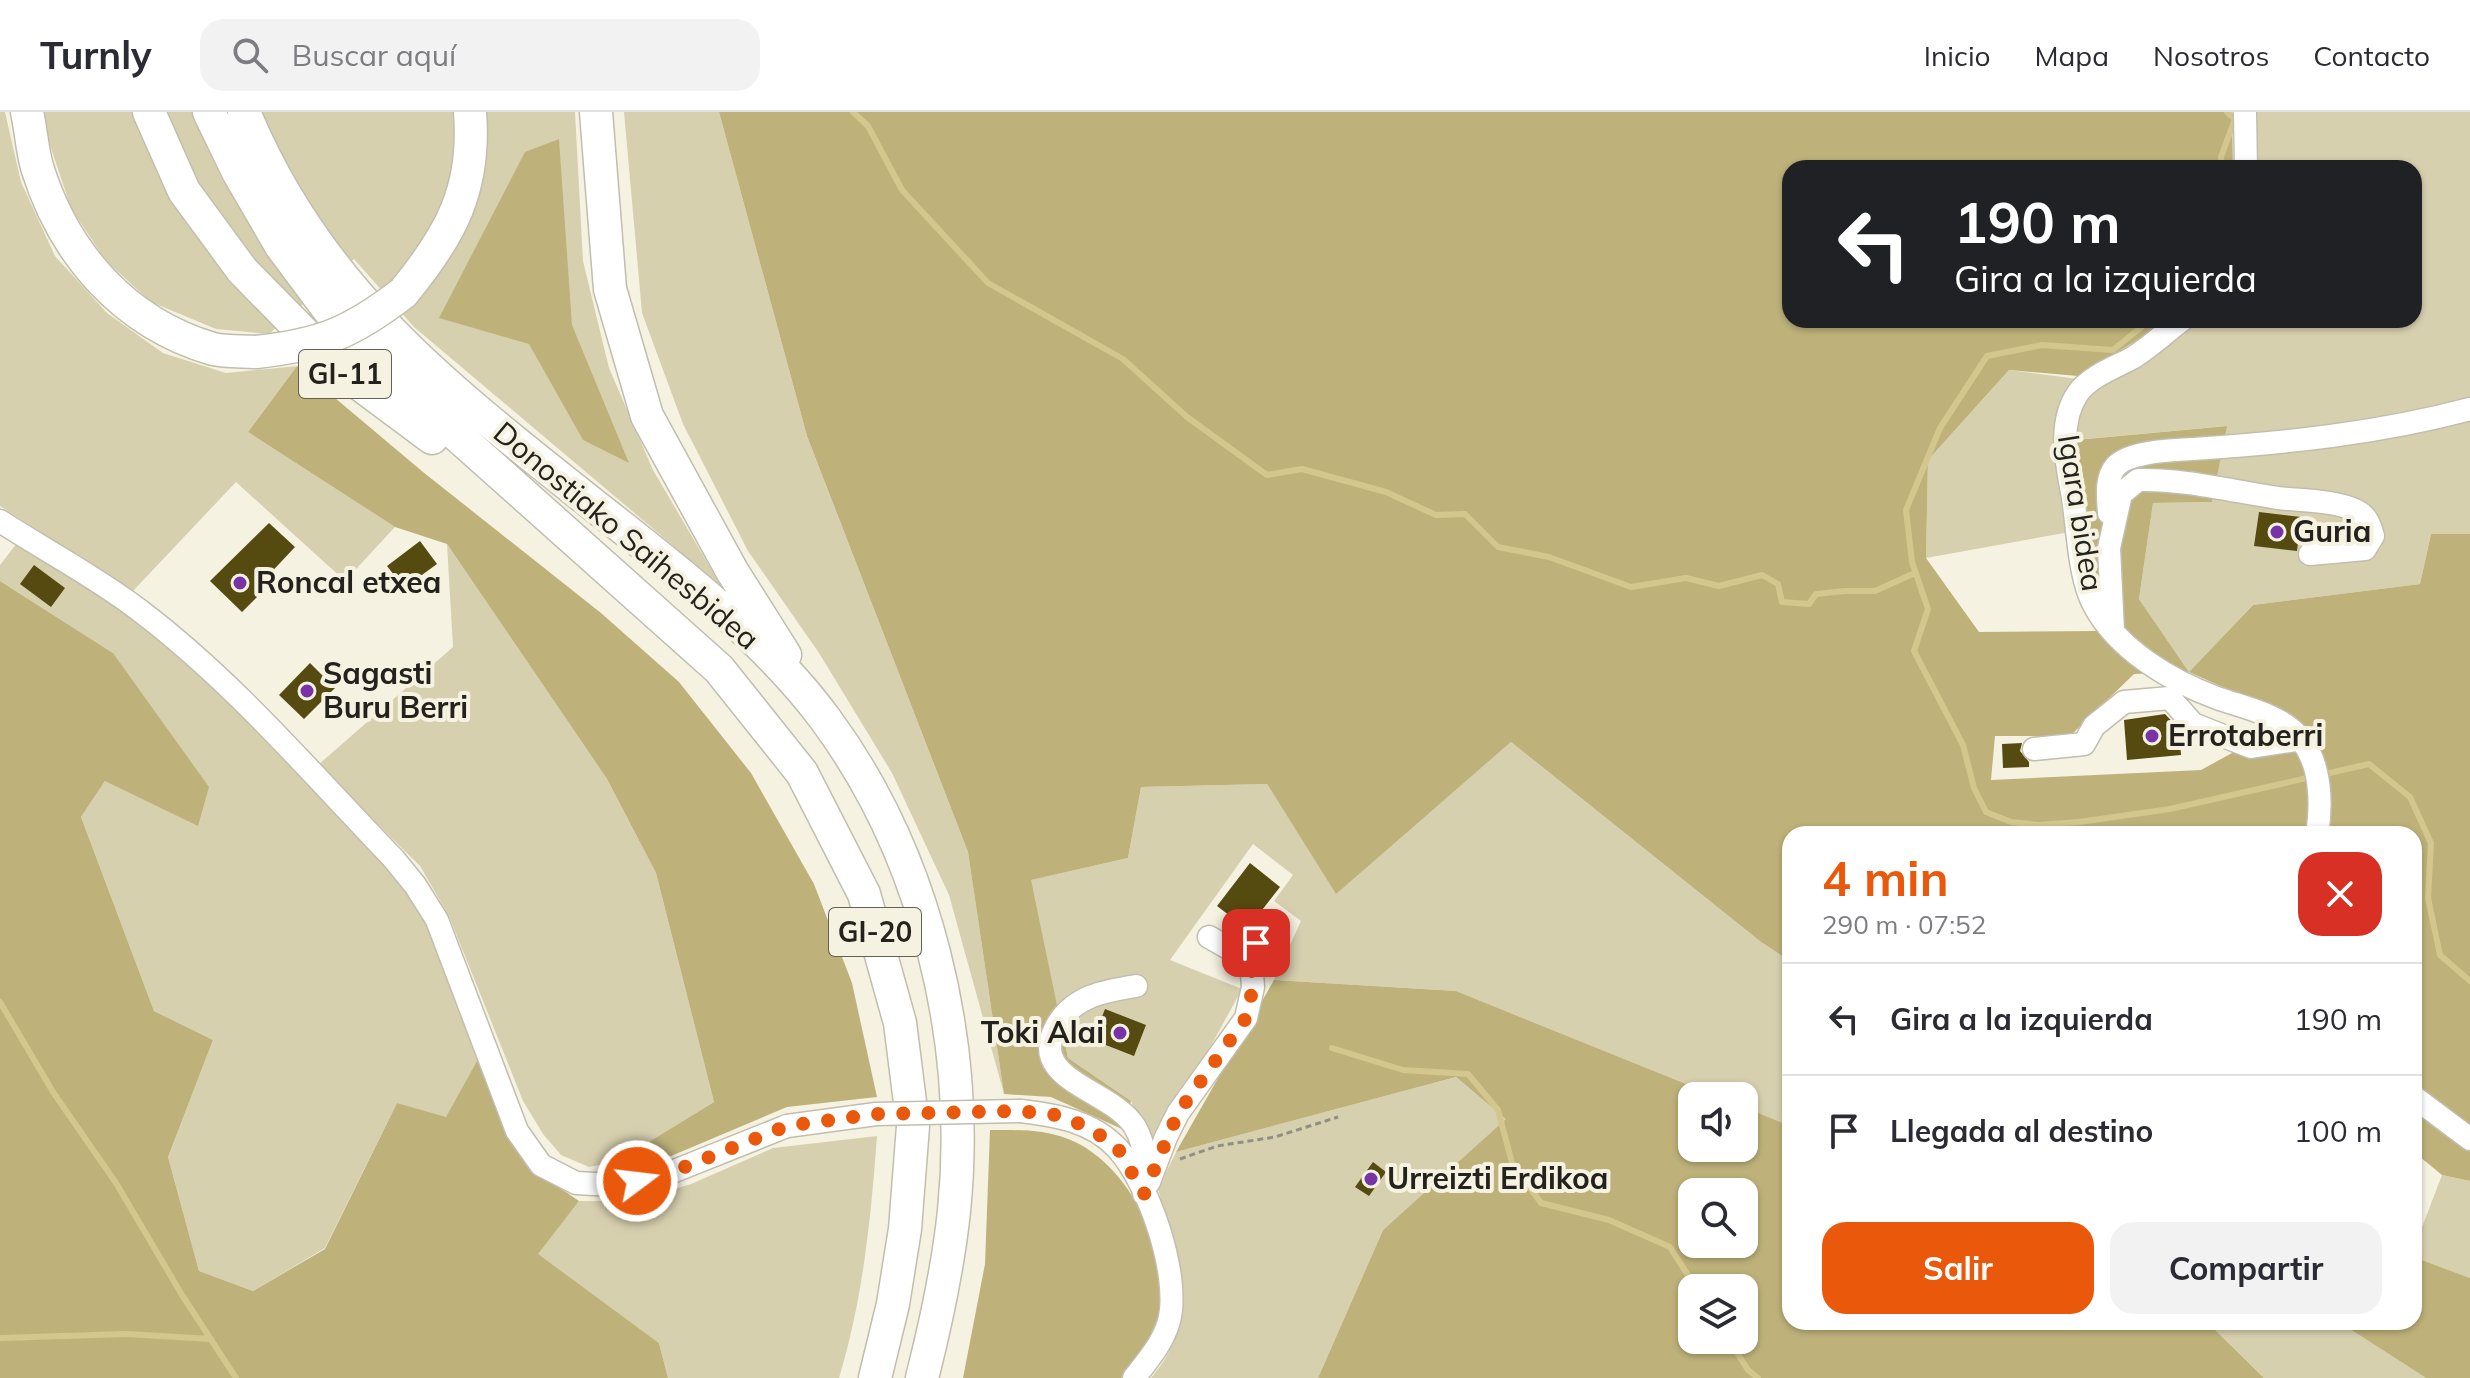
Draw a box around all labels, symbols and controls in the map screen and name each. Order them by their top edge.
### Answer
search box [200,19,760,91]
text: Turnly [40,31,152,79]
icon: search [228,33,272,77]
text: Buscar aquí [292,36,456,74]
text: Inicio [1924,38,1991,73]
text: Mapa [2035,38,2109,73]
text: Nosotros [2153,38,2269,73]
text: Contacto [2313,38,2430,73]
text: 190 m [1954,187,2121,257]
icon: left [1822,192,1926,296]
text: Gira a la izquierda [1954,256,2257,301]
road number: GI-11 [299,350,391,398]
street label: Donostiako Saihesbidea [486,413,767,657]
street label: Igara bidea [2050,432,2112,594]
place label: Guria [2293,512,2371,550]
marker: Guria [2268,523,2286,541]
place label: Roncal etxea [256,563,441,601]
marker: Roncal etxea [231,574,249,592]
place label: Sagasti Buru Berri [323,654,468,726]
marker: Sagasti Buru Berri [298,682,316,700]
place label: Errotaberri [2168,716,2323,754]
marker: Errotaberri [2143,727,2161,745]
text: 4 min [1822,848,1949,908]
button: close [2298,852,2382,936]
road number: GI-20 [829,908,921,956]
text: 290 m · 07:52 [1822,908,1986,941]
pin [1222,909,1290,977]
icon: arrive [1234,921,1278,965]
icon: left [1822,997,1866,1041]
text: Gira a la izquierda [1890,1000,2153,1038]
text: 190 m [2294,1000,2382,1038]
place label: Toki Alai [981,1013,1104,1051]
marker: Toki Alai [1111,1024,1129,1042]
map controls [1678,1082,1758,1354]
button: sound [1678,1082,1758,1162]
icon: arrive [1822,1109,1866,1153]
text: Llegada al destino [1890,1112,2153,1150]
text: 100 m [2294,1112,2382,1150]
position arrow [595,1139,679,1223]
place label: Urreizti Erdikoa [1387,1159,1608,1197]
marker: Urreizti Erdikoa [1362,1170,1380,1188]
button: search [1678,1178,1758,1258]
button: Salir [1822,1222,2094,1314]
button: Compartir [2110,1222,2382,1314]
button: layers [1678,1274,1758,1354]

